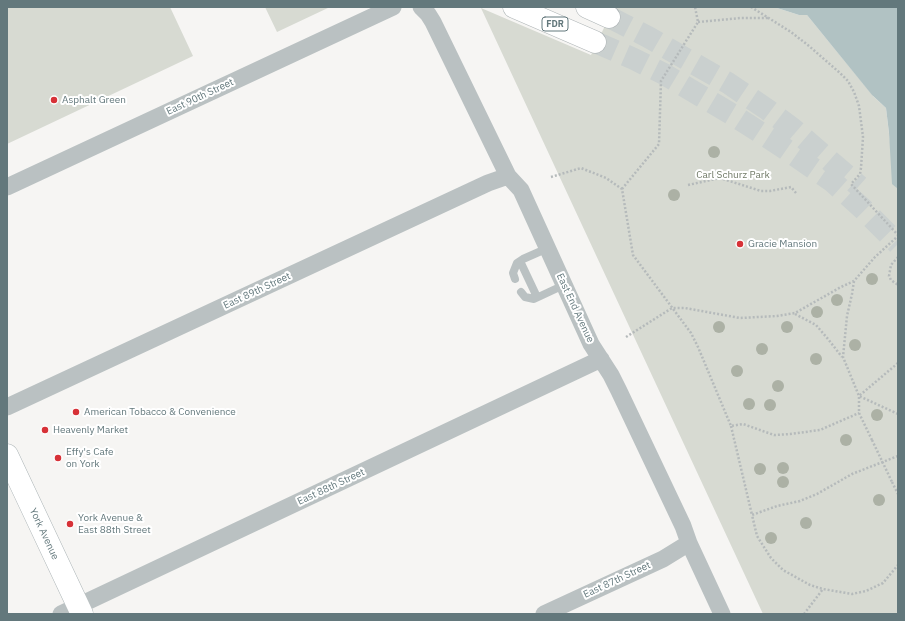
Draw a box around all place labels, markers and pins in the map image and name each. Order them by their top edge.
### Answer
place label: Asphalt Green [62,94,126,106]
marker: Asphalt Green [49,95,59,105]
place label: Gracie Mansion [748,238,817,250]
marker: Gracie Mansion [735,239,745,249]
place label: American Tobacco & Convenience [84,406,236,418]
marker: American Tobacco & Convenience [71,407,81,417]
place label: Heavenly Market [53,424,128,436]
marker: Heavenly Market [40,425,50,435]
place label: Effy's Cafe on York [66,446,113,470]
marker: Effy's Cafe on York [53,453,63,463]
place label: York Avenue & East 88th Street [78,512,151,536]
marker: York Avenue & East 88th Street [65,519,75,529]

